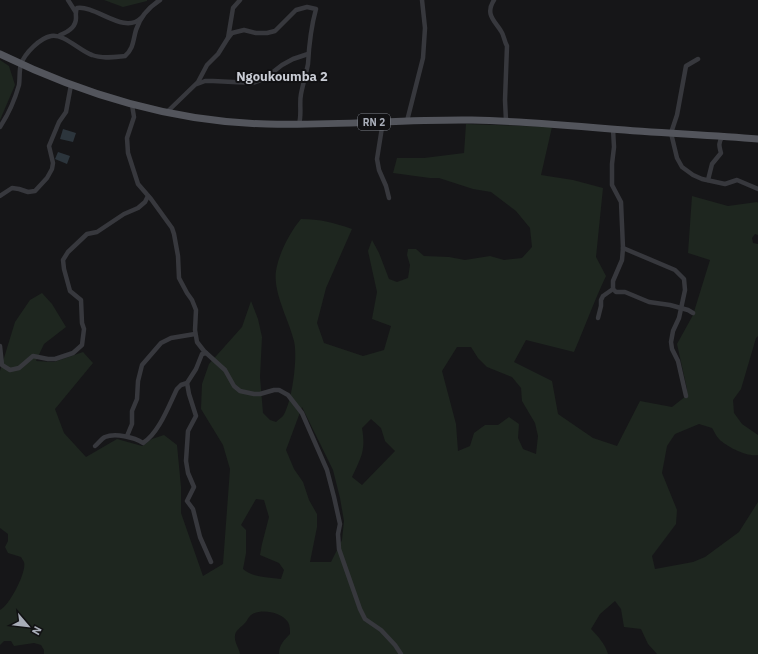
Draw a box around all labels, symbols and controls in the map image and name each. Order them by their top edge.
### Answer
district label: Ngoukoumba 2 [236,68,328,85]
road number: RN 2 [358,114,390,130]
north arrow [8,606,48,646]
text: N [29,624,45,638]

